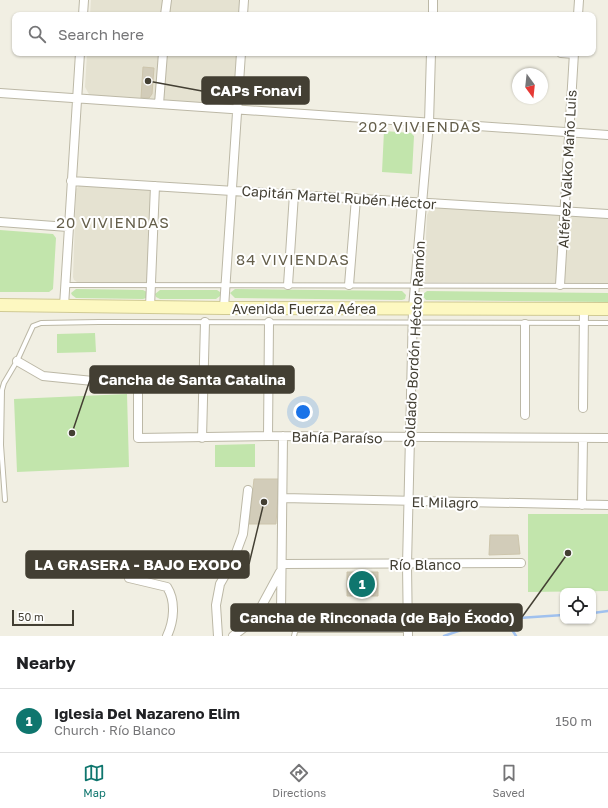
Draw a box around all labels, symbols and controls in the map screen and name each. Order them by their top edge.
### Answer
search box [12,12,596,56]
icon: search [26,23,48,45]
text: Search here [58,25,144,43]
north arrow [512,68,548,104]
callout: CAPs Fonavi [202,77,309,104]
text: CAPs Fonavi [210,81,302,99]
street label: Alférez Valko Maño Luis [554,89,580,249]
district label: 202 VIVIENDAS [358,117,482,135]
street label: Capitán Martel Rubén Héctor [241,182,437,212]
district label: 20 VIVIENDAS [56,213,170,231]
street label: Soldado Bordón Héctor Ramón [400,240,428,448]
district label: 84 VIVIENDAS [236,250,350,268]
street label: Avenida Fuerza Aérea [232,300,376,317]
callout: Cancha de Santa Catalina [90,366,294,393]
text: Cancha de Santa Catalina [98,370,286,388]
your location [293,402,313,422]
street label: Bahía Paraíso [291,428,383,446]
street label: El Milagro [411,493,479,511]
callout: LA GRASERA - BAJO EXODO [26,551,249,578]
text: LA GRASERA - BAJO EXODO [34,555,242,573]
street label: Río Blanco [389,556,461,573]
pin: 1 [349,569,375,599]
map controls [560,588,596,624]
button: locate [560,588,596,624]
callout: Cancha de Rinconada (de Bajo Éxodo) [231,604,522,631]
scale bar [12,608,74,627]
text: Cancha de Rinconada (de Bajo Éxodo) [239,608,515,626]
text: 50 m [18,610,44,623]
text: Nearby [16,652,76,673]
text: Iglesia Del Nazareno Elim [54,704,240,722]
text: 1 [26,713,32,729]
text: 150 m [555,713,592,729]
text: Church · Río Blanco [54,722,176,738]
tab: Map [83,762,106,799]
tab: Directions [272,762,326,799]
tab: Saved [493,762,525,799]

